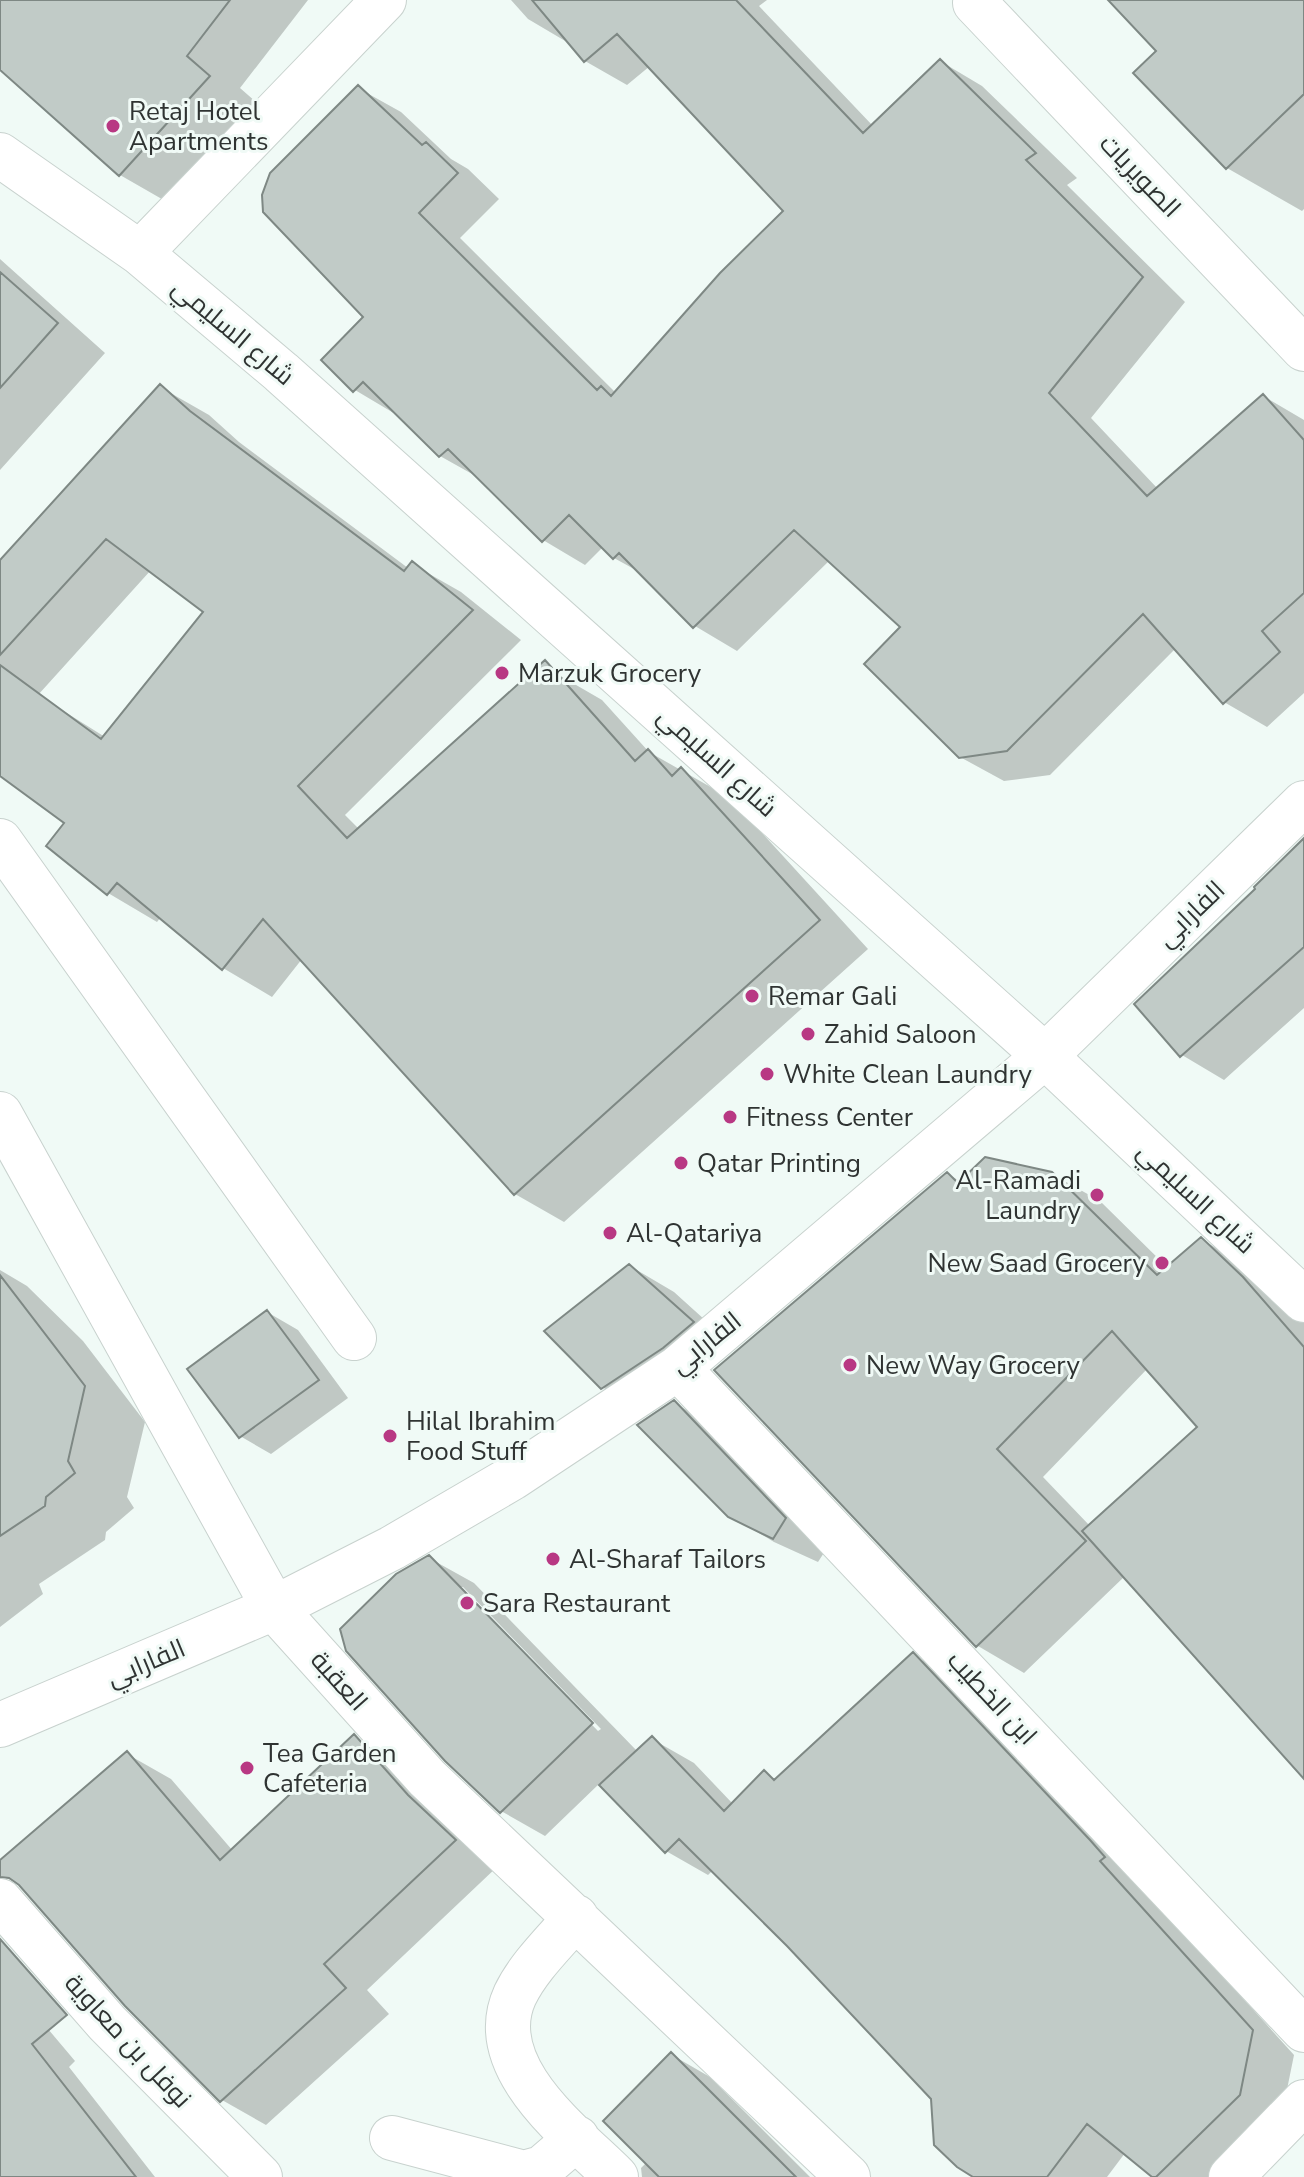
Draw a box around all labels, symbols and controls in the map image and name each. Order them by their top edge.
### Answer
place label: Retaj Hotel Apartments [129,94,268,159]
marker: Retaj Hotel Apartments [104,117,122,135]
street label: الصويريات [1092,127,1188,225]
street label: شارع السليمي [162,270,302,396]
place label: Marzuk Grocery [518,656,702,691]
marker: Marzuk Grocery [493,664,511,682]
street label: شارع السليمي [648,699,784,827]
street label: الفارابي [1149,873,1235,957]
place label: Remar Gali [768,979,897,1014]
marker: Remar Gali [743,987,761,1005]
place label: Zahid Saloon [824,1017,977,1052]
marker: Zahid Saloon [799,1025,817,1043]
place label: White Clean Laundry [783,1057,1033,1092]
marker: White Clean Laundry [758,1065,776,1083]
place label: Fitness Center [746,1100,914,1135]
marker: Fitness Center [721,1108,739,1126]
street label: شارع السليمي [1127,1134,1263,1264]
place label: Qatar Printing [697,1146,861,1181]
marker: Qatar Printing [672,1154,690,1172]
place label: Al-Ramadi Laundry [955,1163,1082,1228]
marker: Al-Ramadi Laundry [1088,1186,1106,1204]
place label: Al-Qatariya [626,1216,762,1251]
marker: Al-Qatariya [601,1224,619,1242]
place label: New Saad Grocery [928,1246,1147,1281]
marker: New Saad Grocery [1153,1254,1171,1272]
street label: الفارابي [663,1304,751,1385]
place label: New Way Grocery [866,1348,1080,1383]
marker: New Way Grocery [841,1356,859,1374]
place label: Hilal Ibrahim Food Stuff [406,1404,556,1469]
marker: Hilal Ibrahim Food Stuff [381,1427,399,1445]
place label: Al-Sharaf Tailors [569,1542,766,1577]
marker: Al-Sharaf Tailors [544,1550,562,1568]
place label: Sara Restaurant [483,1586,671,1621]
marker: Sara Restaurant [458,1594,476,1612]
street label: الفارابي [101,1631,192,1698]
street label: العقبة [303,1643,375,1719]
street label: ابن الخطيب [939,1643,1045,1753]
place label: Tea Garden Cafeteria [263,1736,397,1801]
marker: Tea Garden Cafeteria [238,1759,256,1777]
street label: نوفل بن معاوية [57,1966,199,2116]

